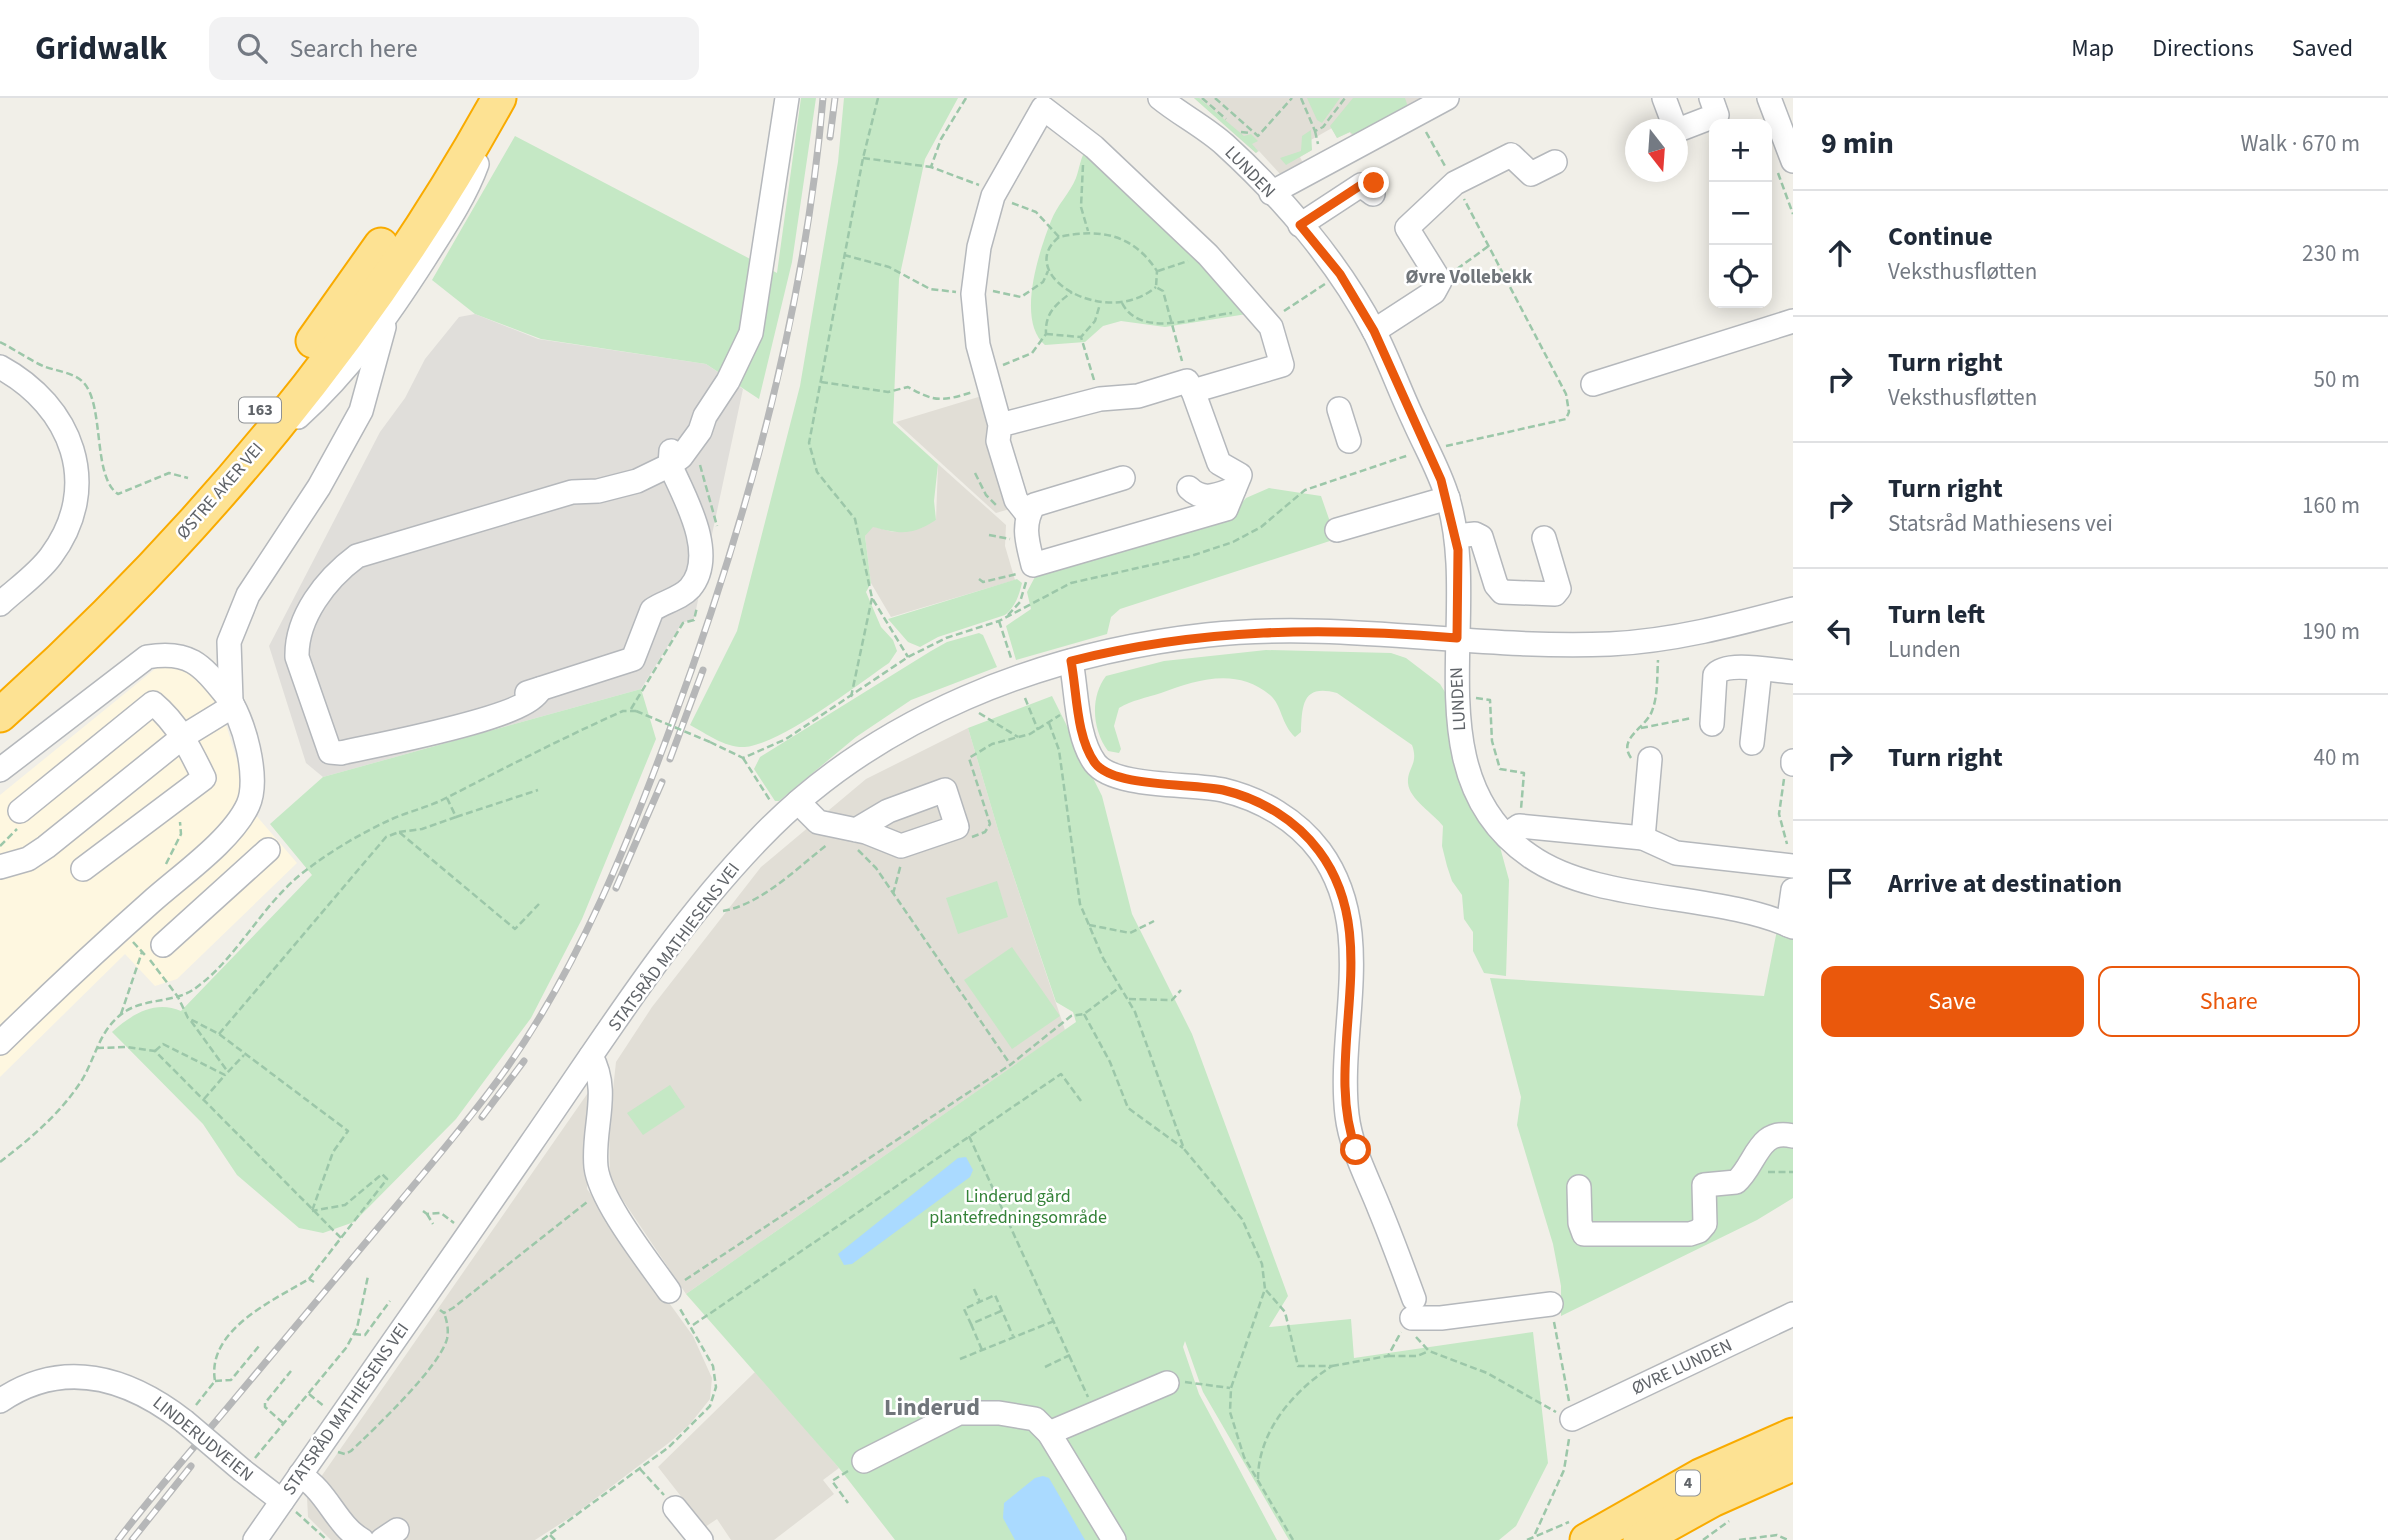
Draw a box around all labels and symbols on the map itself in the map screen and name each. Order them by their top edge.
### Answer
north arrow [1625,119,1688,182]
street label: LUNDEN [1219,140,1281,204]
route end [1358,167,1389,198]
district label: Øvre Vollebekk [1406,264,1533,291]
road number: 163 [239,398,281,422]
street label: ØSTRE AKER VEI [171,437,269,545]
street label: LUNDEN [1444,667,1472,731]
street label: STATSRÅD MATHIESENS VEI [602,858,746,1036]
route start [1340,1134,1371,1165]
park label: Linderud gård plantefredningsområde [929,1184,1107,1230]
street label: STATSRÅD MATHIESENS VEI [277,1318,415,1500]
street label: ØVRE LUNDEN [1628,1333,1736,1401]
district label: Linderud [884,1390,980,1425]
street label: LINDERUDVEIEN [147,1391,259,1487]
road number: 4 [1676,1470,1700,1496]

